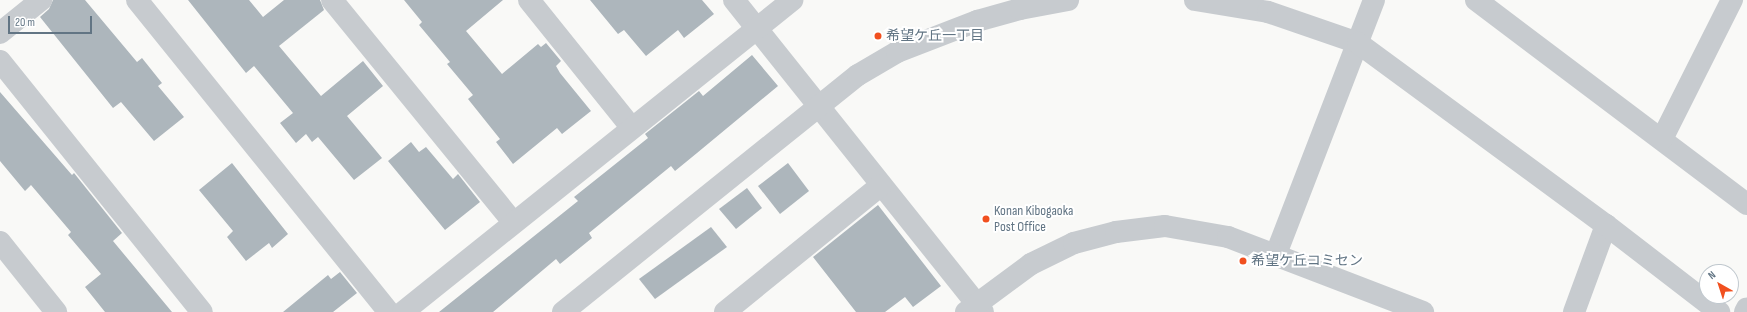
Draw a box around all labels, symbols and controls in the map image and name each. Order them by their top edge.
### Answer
scale bar [10,8,94,34]
text: 20 m [15,15,35,30]
place label: 希望ケ丘一丁目 [886,28,984,44]
marker: 希望ケ丘一丁目 [873,31,883,41]
place label: Konan Kibogaoka Post Office [994,203,1073,236]
marker: Konan Kibogaoka Post Office [981,214,991,224]
place label: 希望ケ丘コミセン [1251,253,1363,269]
marker: 希望ケ丘コミセン [1238,256,1248,266]
north arrow [1699,264,1739,304]
text: N [1705,268,1718,282]

